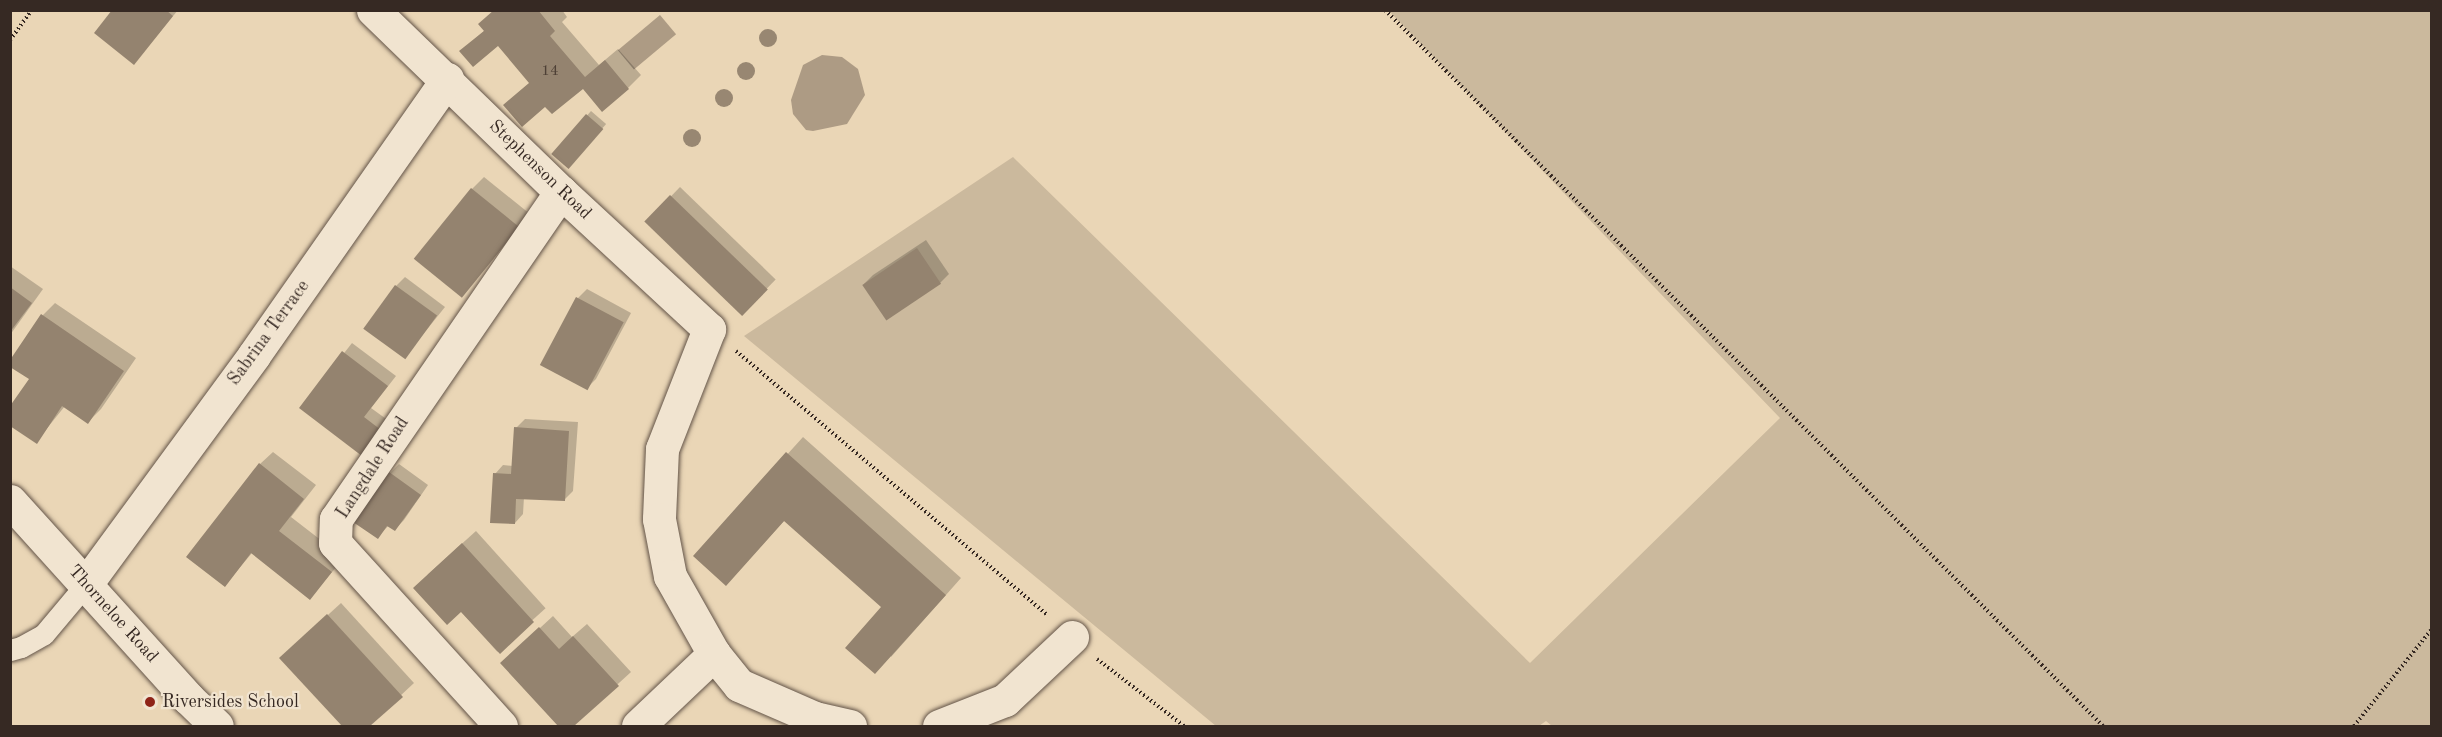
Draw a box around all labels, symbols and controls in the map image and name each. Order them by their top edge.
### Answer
house number: 14 [541,63,559,81]
street label: Stephenson Road [484,116,596,224]
street label: Sabrina Terrace [224,276,314,390]
street label: Langdale Road [332,413,414,523]
street label: Thorneloe Road [63,561,163,667]
place label: Riversides School [162,691,299,713]
marker: Riversides School [143,695,157,709]

